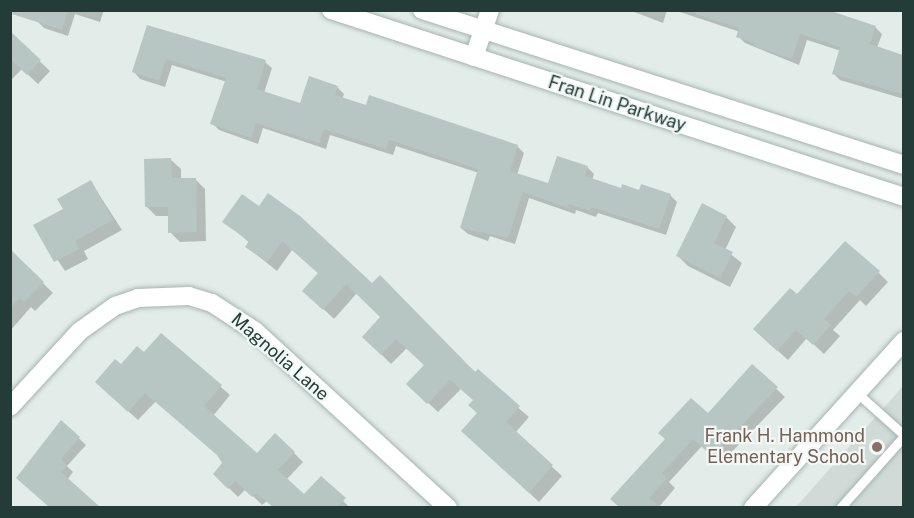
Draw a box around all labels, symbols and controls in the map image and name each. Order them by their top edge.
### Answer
street label: Fran Lin Parkway [545,72,689,136]
street label: Magnolia Lane [227,309,333,405]
place label: Frank H. Hammond Elementary School [704,426,865,468]
marker: Frank H. Hammond Elementary School [870,440,884,454]

